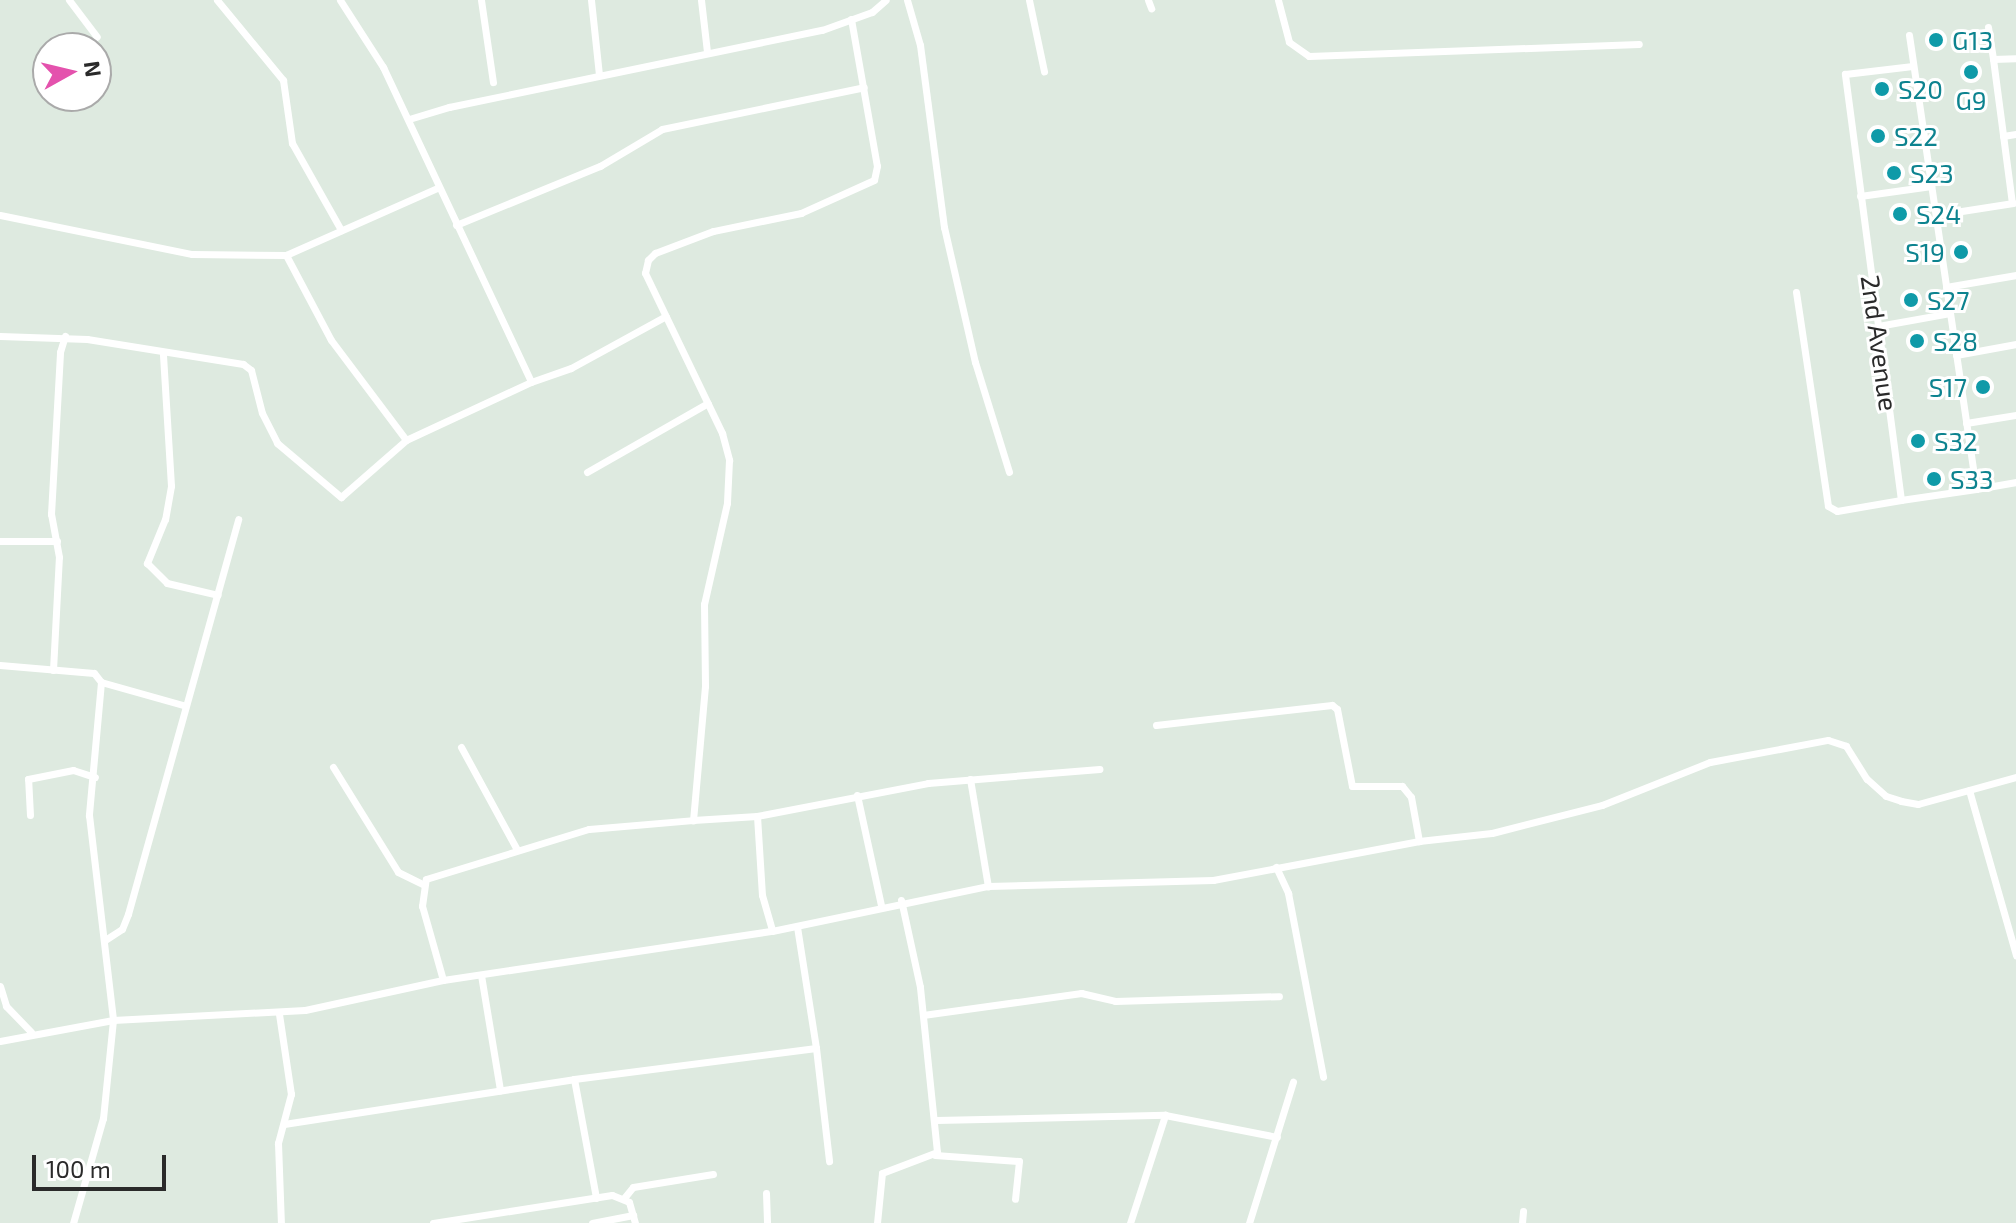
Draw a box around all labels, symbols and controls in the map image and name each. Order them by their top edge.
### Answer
place label: G13 [1952,24,1993,56]
marker: G13 [1927,31,1945,49]
north arrow [32,32,112,112]
text: N [80,59,108,79]
marker: G9 [1962,63,1980,81]
place label: S20 [1898,73,1943,105]
marker: S20 [1873,80,1891,98]
place label: G9 [1955,84,1987,116]
place label: S22 [1894,120,1938,152]
marker: S22 [1869,127,1887,145]
place label: S23 [1910,157,1954,189]
marker: S23 [1885,164,1903,182]
place label: S24 [1916,198,1961,230]
marker: S24 [1891,205,1909,223]
place label: S19 [1905,236,1945,268]
marker: S19 [1952,243,1970,261]
street label: 2nd Avenue [1855,273,1905,413]
place label: S27 [1927,284,1970,316]
marker: S27 [1902,291,1920,309]
place label: S28 [1933,325,1978,357]
marker: S28 [1908,332,1926,350]
place label: S17 [1929,371,1967,403]
marker: S17 [1974,378,1992,396]
place label: S32 [1934,425,1978,457]
marker: S32 [1909,432,1927,450]
place label: S33 [1950,463,1993,495]
marker: S33 [1925,470,1943,488]
scale bar [36,1139,170,1189]
text: 100 m [46,1154,111,1183]

